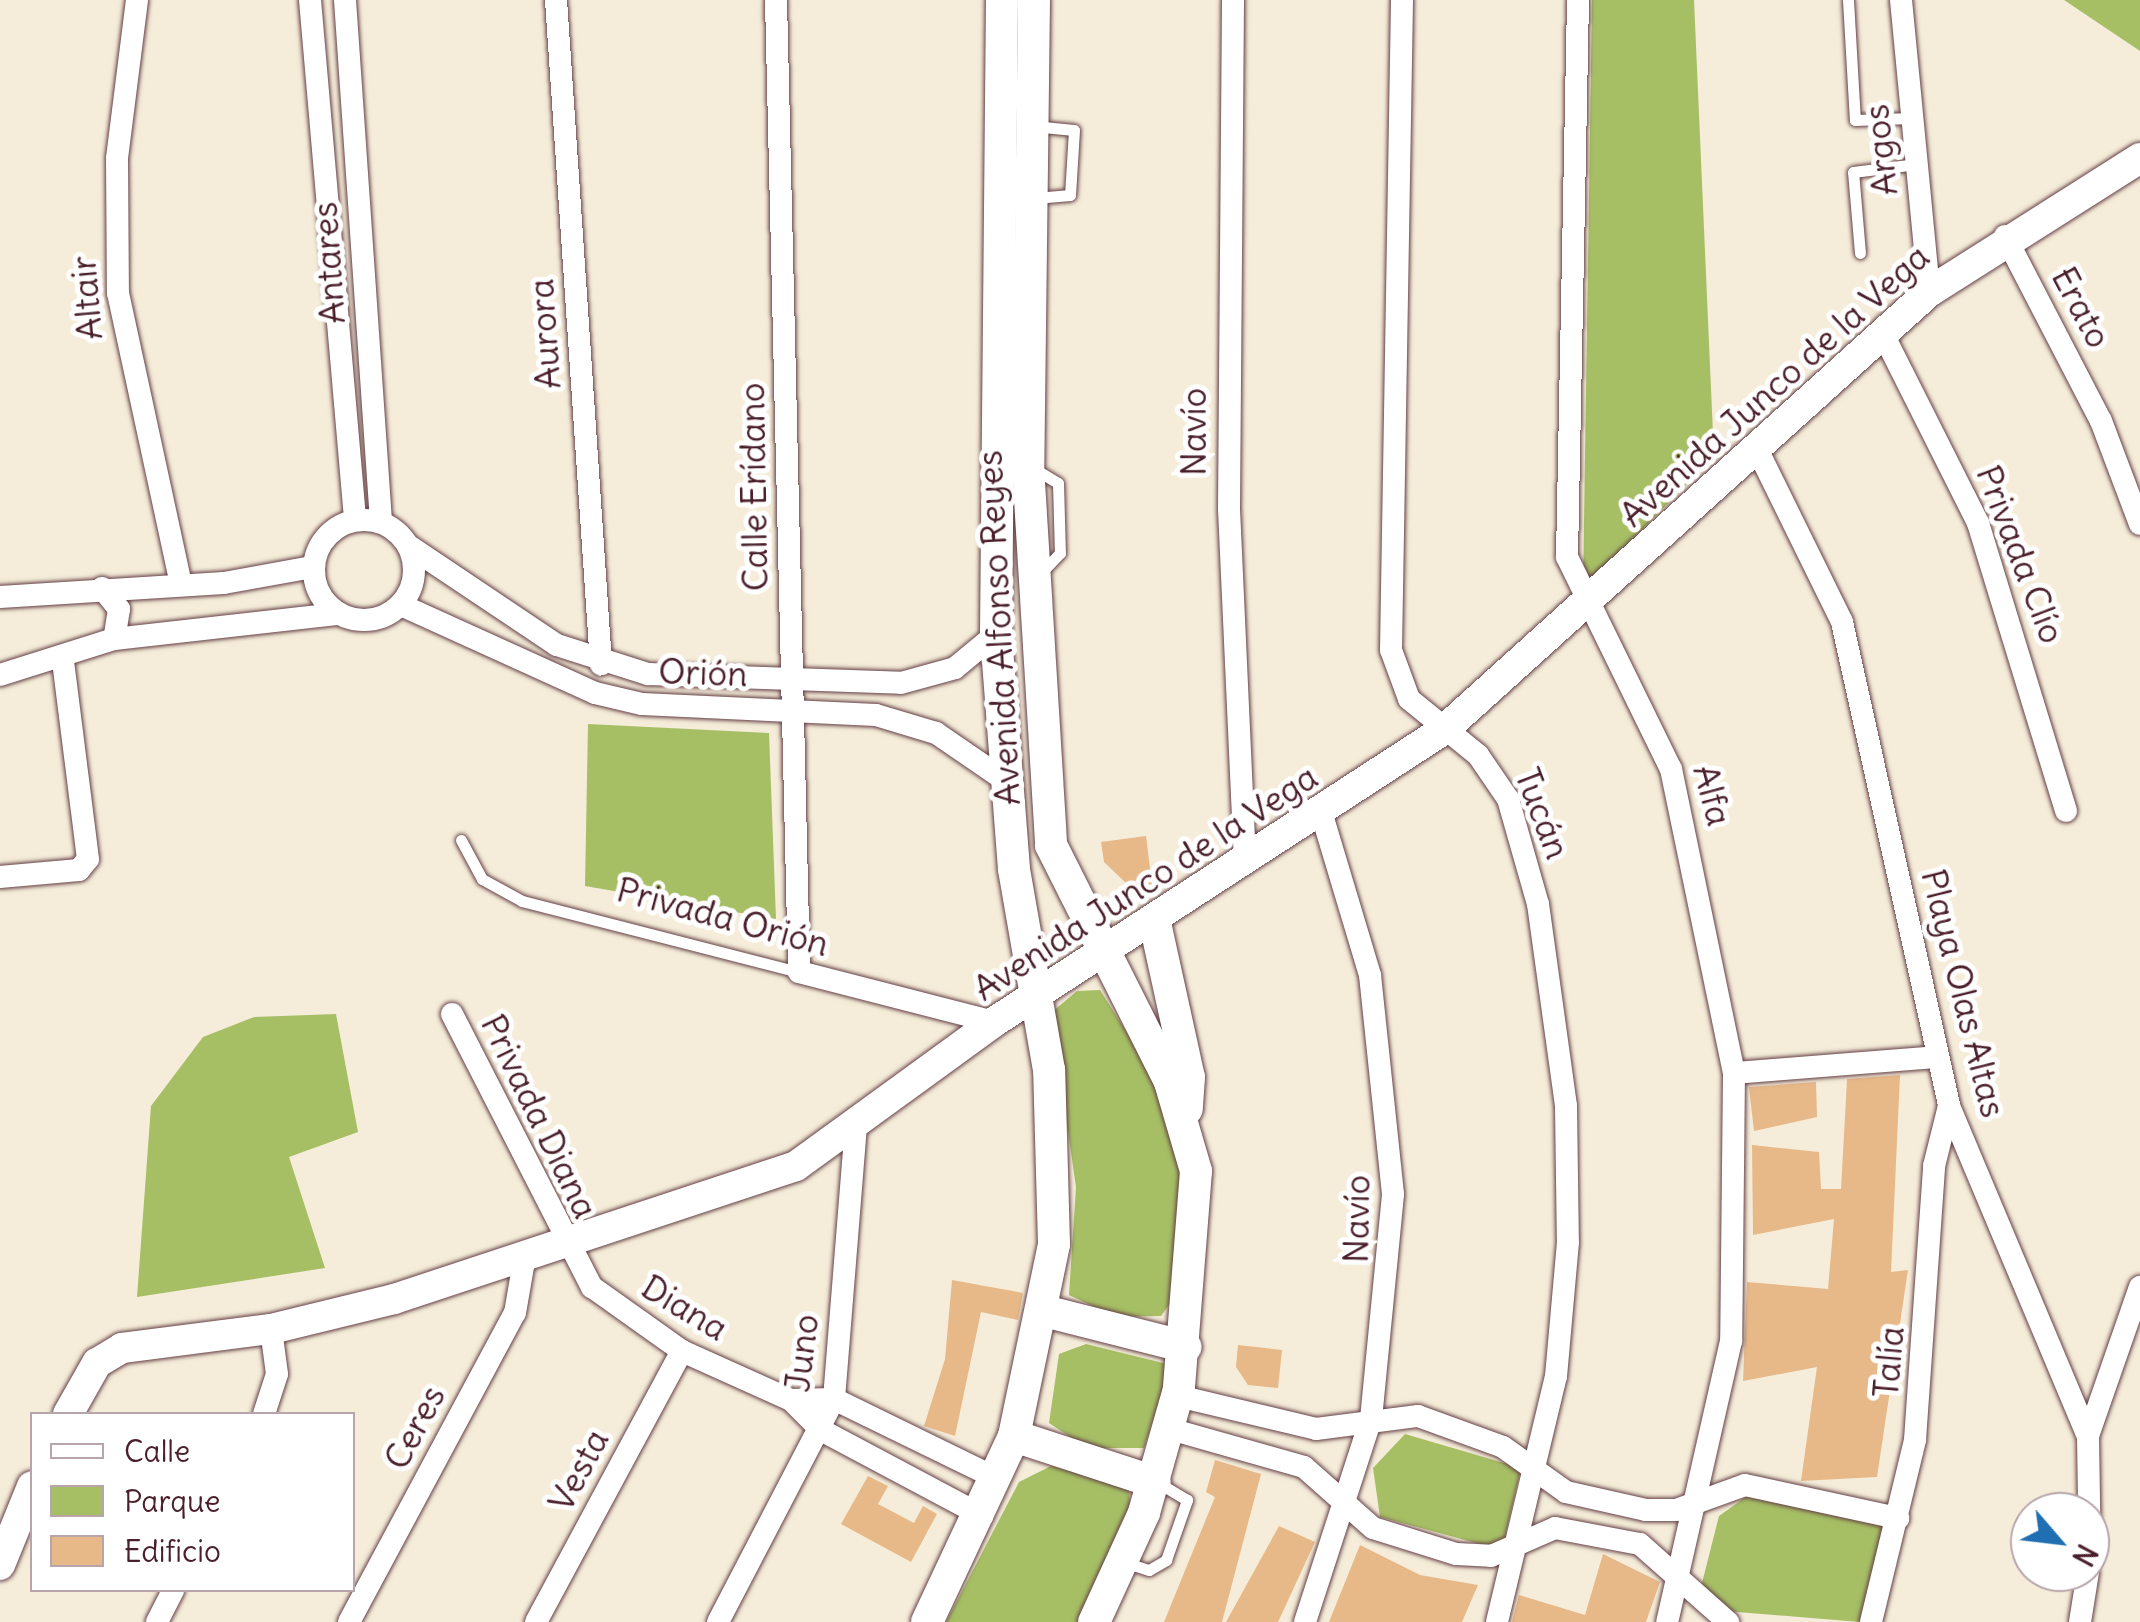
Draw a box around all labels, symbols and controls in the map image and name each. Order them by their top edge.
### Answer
street label: Argos [1854,102,1906,198]
street label: Antares [303,201,353,325]
street label: Avenida Junco de la Vega [1611,235,1937,535]
street label: Altair [61,254,111,342]
street label: Erato [2043,259,2121,355]
street label: Aurora [519,277,569,391]
street label: Calle Erídano [730,382,776,592]
street label: Navío [1172,388,1214,476]
street label: Avenida Alfonso Reyes [968,449,1028,807]
street label: Privada Clío [1968,459,2074,649]
street label: Orión [658,649,748,695]
street label: Avenida Junco de la Vega [965,755,1325,1009]
street label: Alfa [1685,760,1741,830]
street label: Tucán [1507,762,1579,864]
street label: Playa Olas Altas [1913,865,2015,1121]
street label: Privada Orión [612,868,834,964]
street label: Privada Diana [473,1007,607,1225]
street label: Navío [1334,1174,1378,1264]
street label: Diana [634,1265,736,1349]
street label: Juno [775,1312,827,1394]
street label: Talía [1864,1324,1912,1400]
street label: Ceres [375,1378,453,1476]
legend [30,1412,355,1592]
street label: Vesta [539,1422,617,1518]
text: Calle [124,1432,190,1470]
text: Parque [124,1482,220,1520]
north arrow [2010,1492,2110,1592]
text: Edificio [124,1532,221,1570]
text: N [2064,1538,2105,1572]

